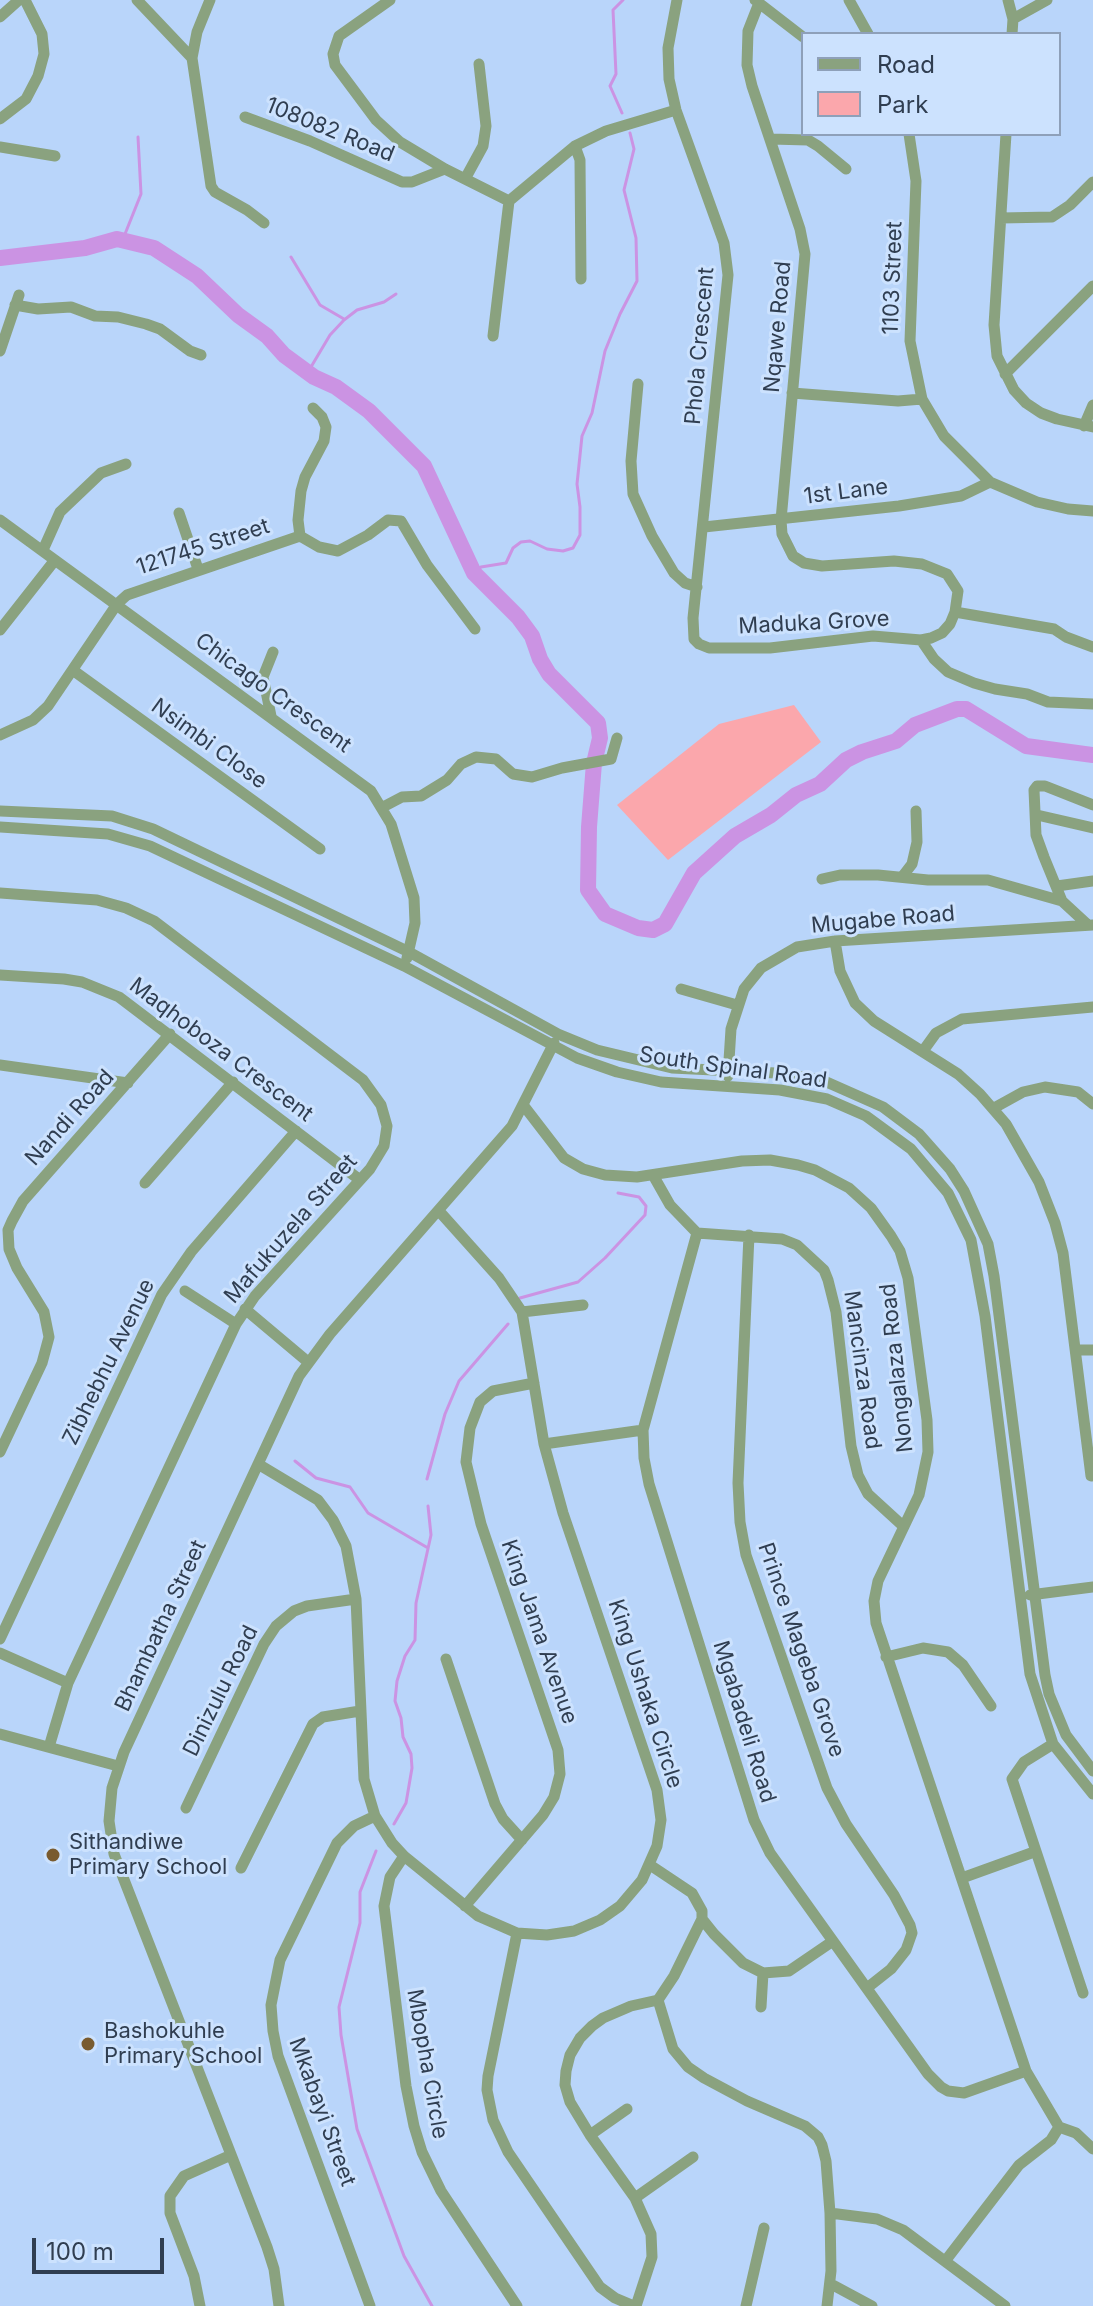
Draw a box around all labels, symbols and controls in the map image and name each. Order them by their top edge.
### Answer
legend [801,32,1061,136]
text: Road [877,50,935,79]
text: Park [877,90,928,119]
street label: 108082 Road [262,92,398,168]
street label: 1103 Street [878,221,908,335]
street label: Nqawe Road [759,260,797,394]
street label: Phola Crescent [680,266,720,426]
street label: 1st Lane [802,474,890,510]
street label: 121745 Street [133,513,273,581]
street label: Maduka Grove [738,606,890,640]
street label: Chicago Crescent [190,628,356,758]
street label: Nsimbi Close [146,693,272,795]
street label: Mugabe Road [810,901,956,939]
street label: Maqhoboza Crescent [124,972,318,1128]
street label: South Spinal Road [637,1042,829,1094]
street label: Nandi Road [20,1065,120,1171]
street label: Mafukuzela Street [219,1149,363,1309]
street label: Zibhebhu Avenue [57,1275,161,1449]
street label: Nongalaza Road [875,1282,919,1454]
street label: Mancinza Road [838,1289,886,1451]
street label: Bhambatha Street [110,1536,212,1716]
street label: King Jama Avenue [495,1536,583,1728]
street label: Prince Mageba Grove [752,1539,850,1761]
street label: King Ushaka Circle [602,1596,688,1792]
street label: Dinizulu Road [178,1621,264,1761]
street label: Mgabadeli Road [707,1638,781,1806]
place label: Sithandiwe Primary School [69,1829,227,1880]
marker: Sithandiwe Primary School [44,1846,62,1864]
street label: Mbopha Circle [401,1987,453,2141]
place label: Bashokuhle Primary School [104,2018,262,2070]
street label: Mkabayi Street [283,2034,361,2190]
marker: Bashokuhle Primary School [79,2035,97,2053]
scale bar [36,2222,168,2272]
text: 100 m [46,2237,114,2266]

